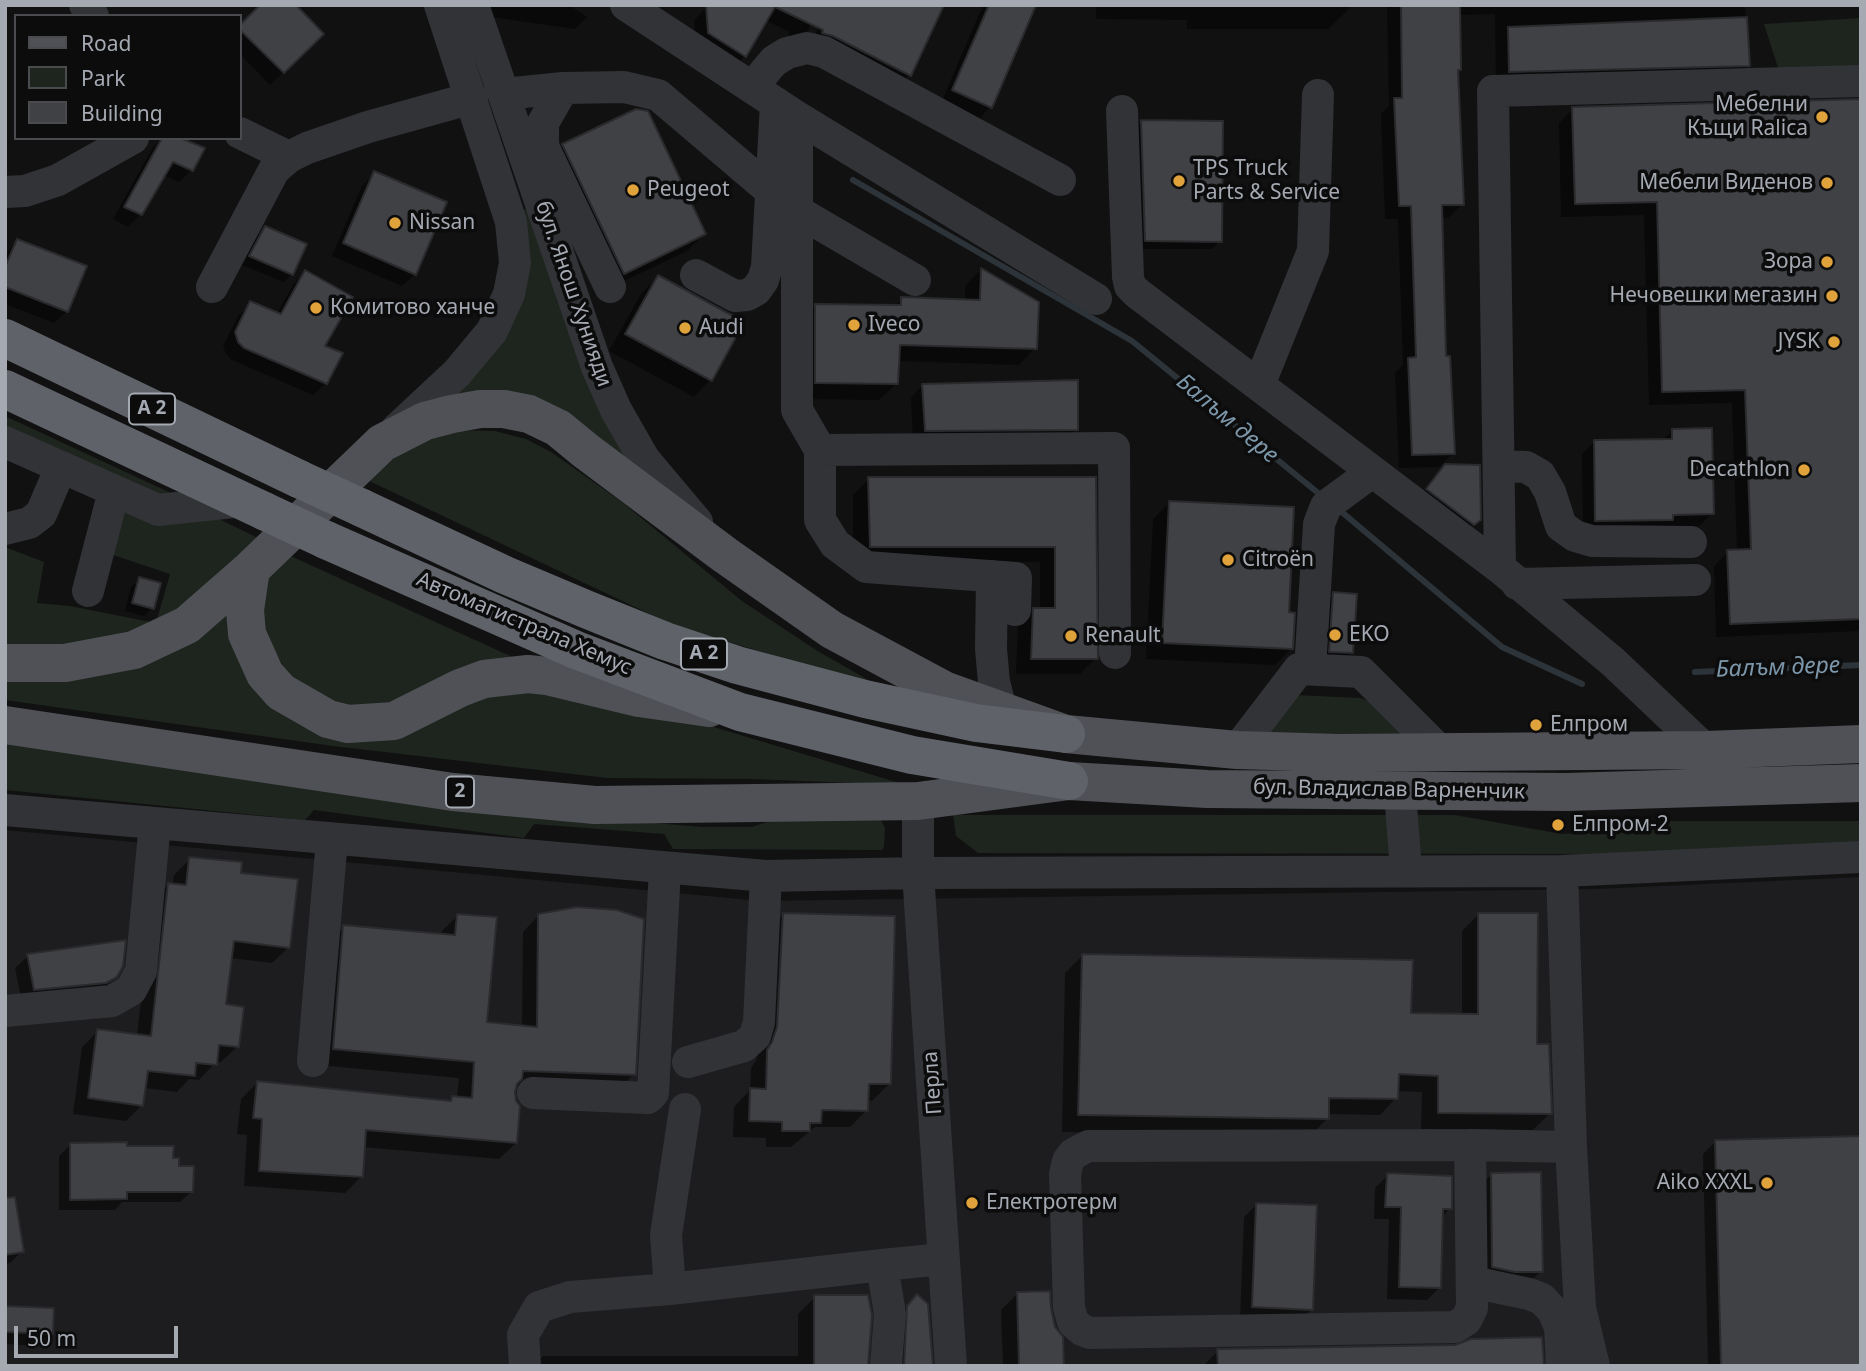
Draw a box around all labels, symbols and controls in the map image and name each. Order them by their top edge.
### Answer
legend [14,14,242,140]
text: Road [81,29,131,57]
text: Park [81,64,125,92]
place label: Мебелни Къщи Ralica [1687,92,1808,142]
text: Building [81,99,163,127]
marker: Мебелни Къщи Ralica [1814,109,1830,125]
place label: TPS Truck Parts & Service [1193,156,1340,206]
place label: Мебели Виденов [1639,170,1813,196]
marker: TPS Truck Parts & Service [1171,173,1187,189]
marker: Мебели Виденов [1819,175,1835,191]
place label: Peugeot [647,177,730,203]
marker: Peugeot [625,182,641,198]
street label: бул. Янош Хунияди [529,198,617,390]
place label: Nissan [409,210,475,236]
marker: Nissan [387,215,403,231]
place label: Зора [1764,249,1813,275]
marker: Зора [1819,254,1835,270]
place label: Нечовешки мегазин [1610,283,1818,309]
marker: Нечовешки мегазин [1824,288,1840,304]
place label: Комитово ханче [330,295,495,321]
marker: Комитово ханче [308,300,324,316]
place label: Iveco [868,312,920,338]
place label: Audi [699,315,744,341]
marker: Iveco [846,317,862,333]
marker: Audi [677,320,693,336]
place label: JYSK [1778,329,1820,355]
marker: JYSK [1826,334,1842,350]
water label: Балъм дере [1171,369,1283,469]
road number: A 2 [129,394,175,424]
place label: Decathlon [1689,457,1790,483]
marker: Decathlon [1796,462,1812,478]
place label: Citroën [1242,547,1314,573]
marker: Citroën [1220,552,1236,568]
street label: Автомагистрала Хемус [413,567,635,681]
place label: EKO [1349,622,1390,648]
place label: Renault [1085,623,1161,649]
marker: EKO [1327,627,1343,643]
marker: Renault [1063,628,1079,644]
road number: A 2 [681,638,727,670]
water label: Балъм дере [1715,652,1841,684]
place label: Елпром [1550,712,1628,738]
marker: Елпром [1528,717,1544,733]
street label: бул. Владислав Варненчик [1253,775,1525,805]
road number: 2 [446,776,474,807]
place label: Елпром-2 [1572,812,1669,838]
marker: Елпром-2 [1550,817,1566,833]
street label: Перла [918,1050,948,1116]
place label: Aiko XXXL [1657,1170,1753,1196]
marker: Aiko XXXL [1759,1175,1775,1191]
place label: Електротерм [986,1190,1118,1216]
marker: Електротерм [964,1195,980,1211]
scale bar [18,1312,182,1356]
text: 50 m [27,1324,76,1352]

